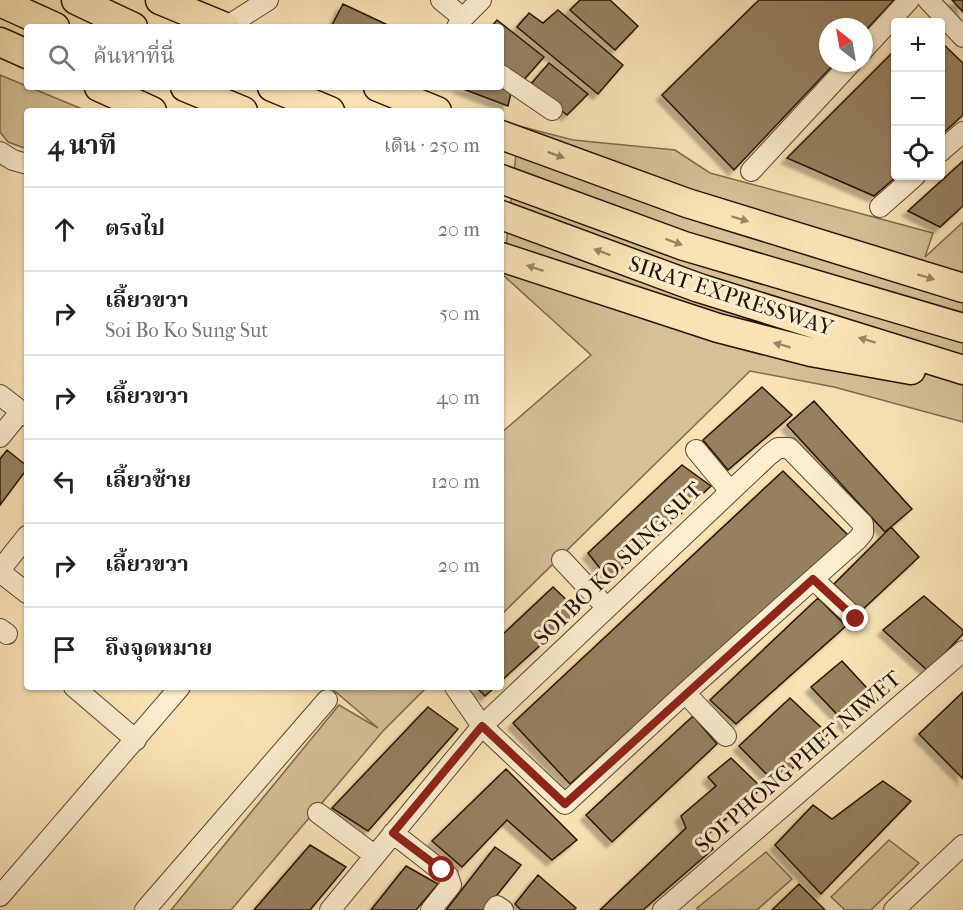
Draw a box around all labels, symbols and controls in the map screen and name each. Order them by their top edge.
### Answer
north arrow [819,18,873,72]
map controls [891,18,945,180]
button: + [891,18,945,72]
search box [24,24,504,90]
icon: search [45,41,78,74]
text: ค้นหาที่นี่ [93,43,175,69]
button: − [891,72,945,126]
button: locate [891,126,945,180]
text: 4 นาที [48,130,116,161]
text: เดิน · 250 m [384,134,480,157]
one-way arrow [547,150,565,160]
icon: ahead [48,213,81,246]
text: ตรงไป [105,215,165,241]
one-way arrow [731,215,749,224]
text: 20 m [438,218,480,241]
one-way arrow [665,238,683,248]
one-way arrow [593,247,611,257]
street label: SIRAT EXPRESSWAY [625,251,838,342]
one-way arrow [526,263,544,273]
one-way arrow [917,273,935,282]
text: เลี้ยวขวา [105,287,189,313]
icon: right [48,297,81,330]
text: 50 m [439,302,480,325]
text: Soi Bo Ko Sung Sut [105,319,268,342]
one-way arrow [858,335,876,344]
one-way arrow [773,339,791,349]
icon: right [48,381,81,414]
text: เลี้ยวขวา [105,383,189,409]
text: 40 m [436,386,480,409]
icon: left [48,465,81,498]
text: เลี้ยวซ้าย [105,467,191,493]
text: 120 m [431,470,480,493]
street label: SOI BO KO SUNG SUT [528,476,708,651]
icon: right [48,549,81,582]
text: เลี้ยวขวา [105,551,189,577]
text: 20 m [438,554,480,577]
route end [842,605,868,631]
icon: arrive [48,633,81,666]
text: ถึงจุดหมาย [105,635,212,661]
street label: SOI PHONG PHET NIWET [690,665,907,859]
route start [428,856,454,882]

